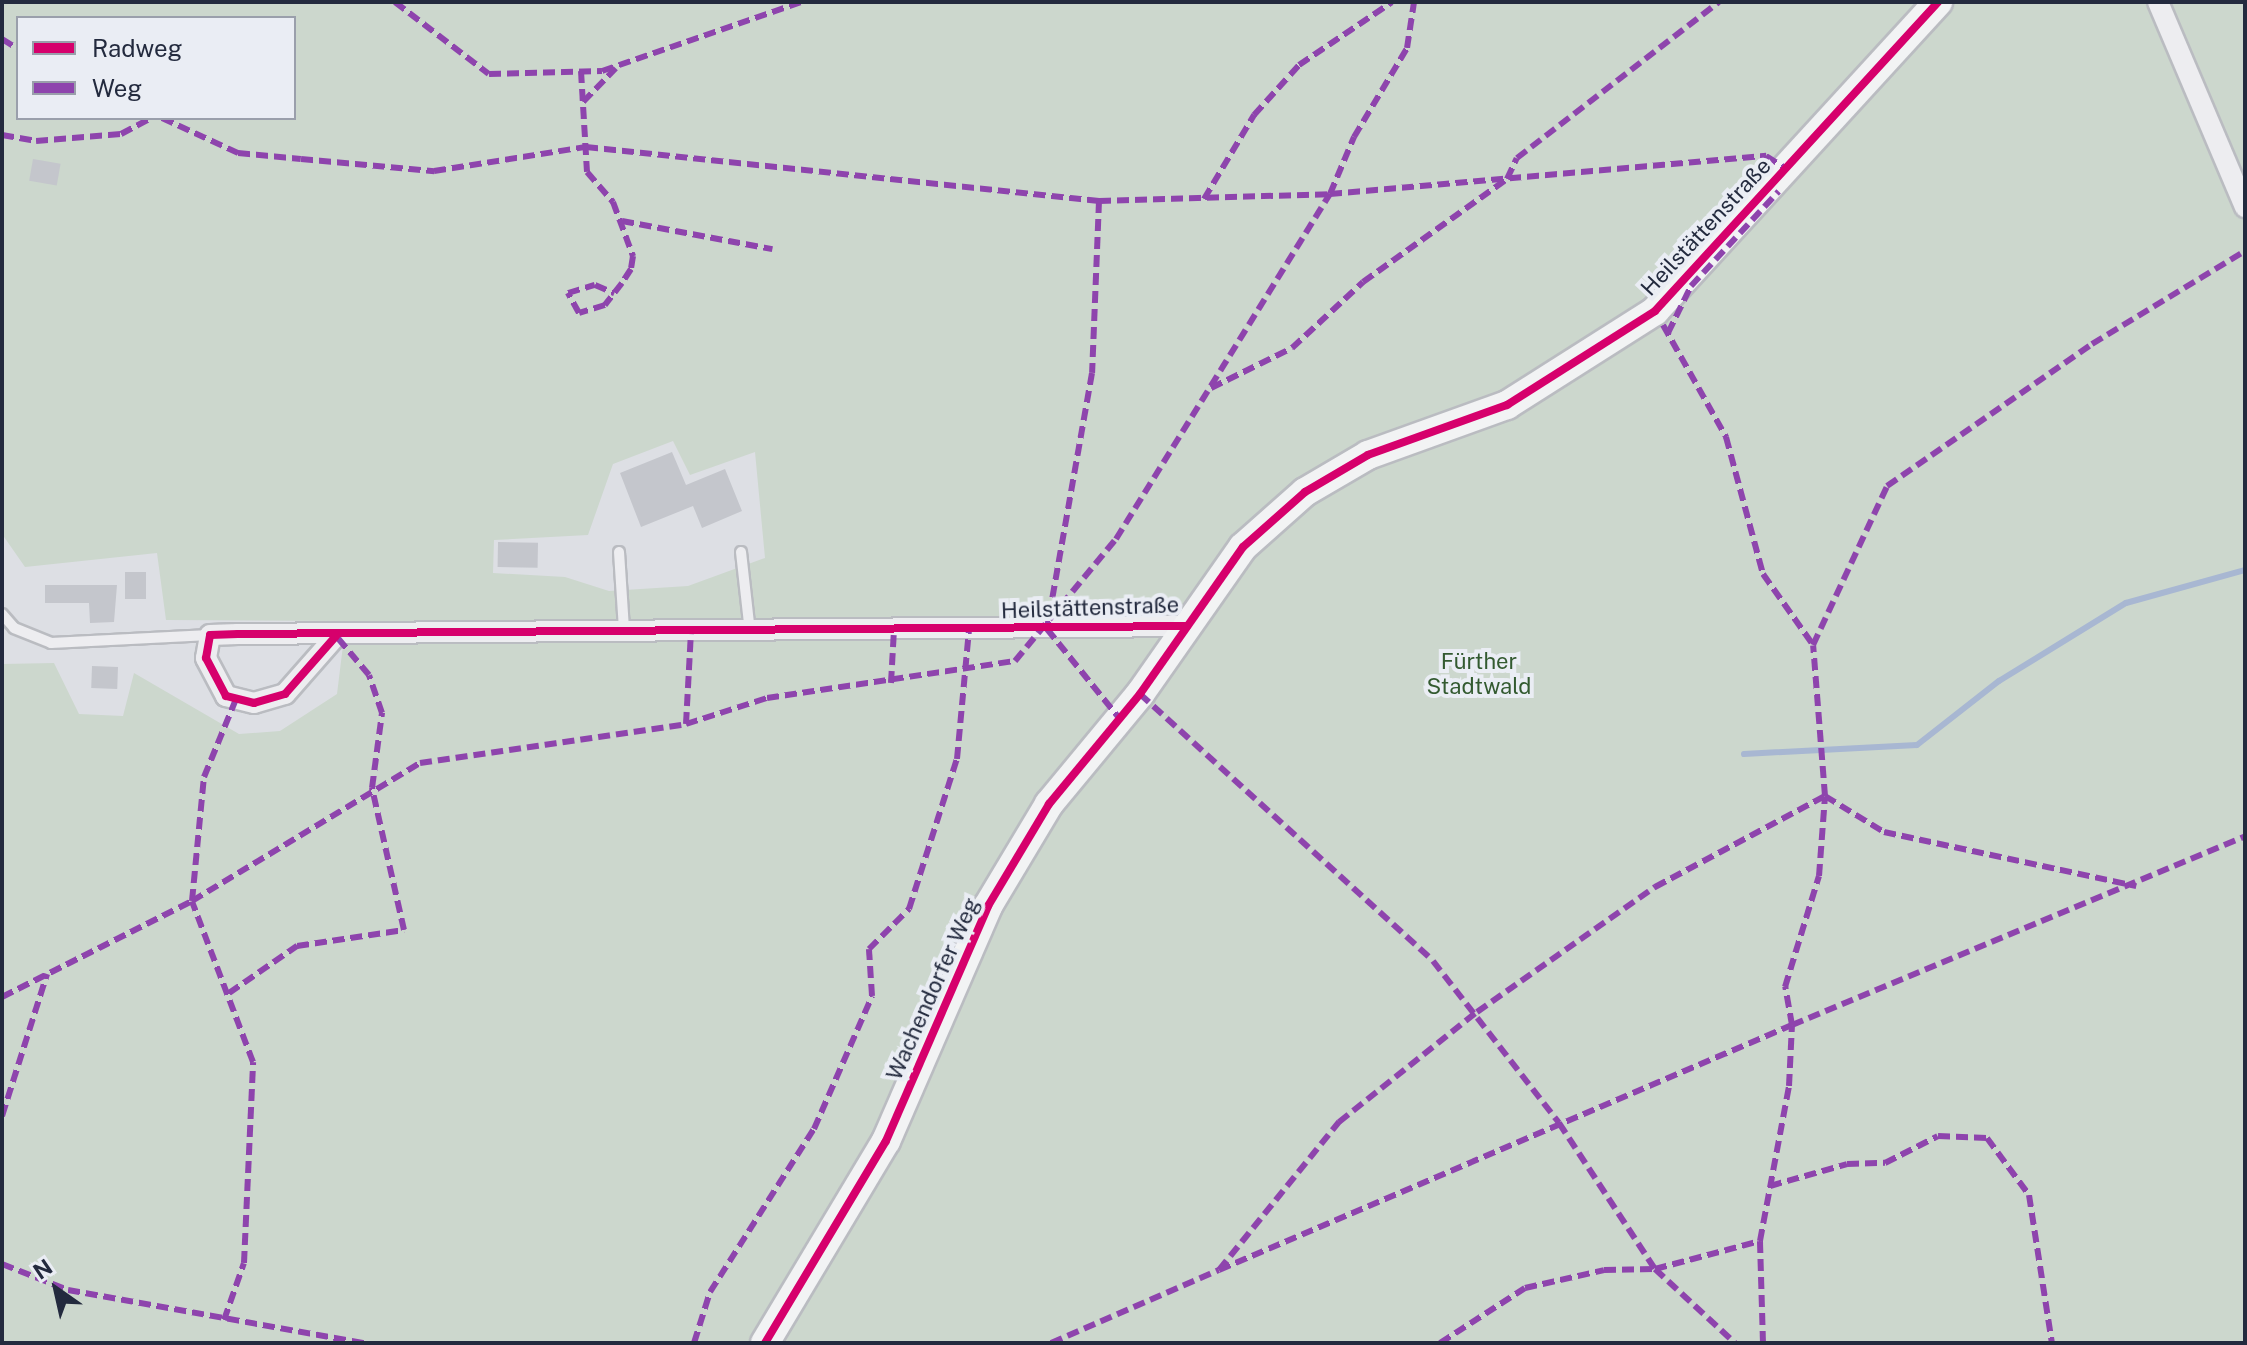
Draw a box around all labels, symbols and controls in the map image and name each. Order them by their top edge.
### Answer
legend [16,16,296,120]
text: Radweg [92,34,183,62]
text: Weg [92,74,142,102]
street label: Heilstättenstraße [1636,153,1776,301]
street label: Heilstättenstraße [1001,592,1179,624]
park label: Fürther Stadtwald [1427,648,1531,700]
street label: Wachendorfer Weg [881,894,985,1084]
north arrow [16,1249,96,1329]
text: N [28,1254,57,1285]

